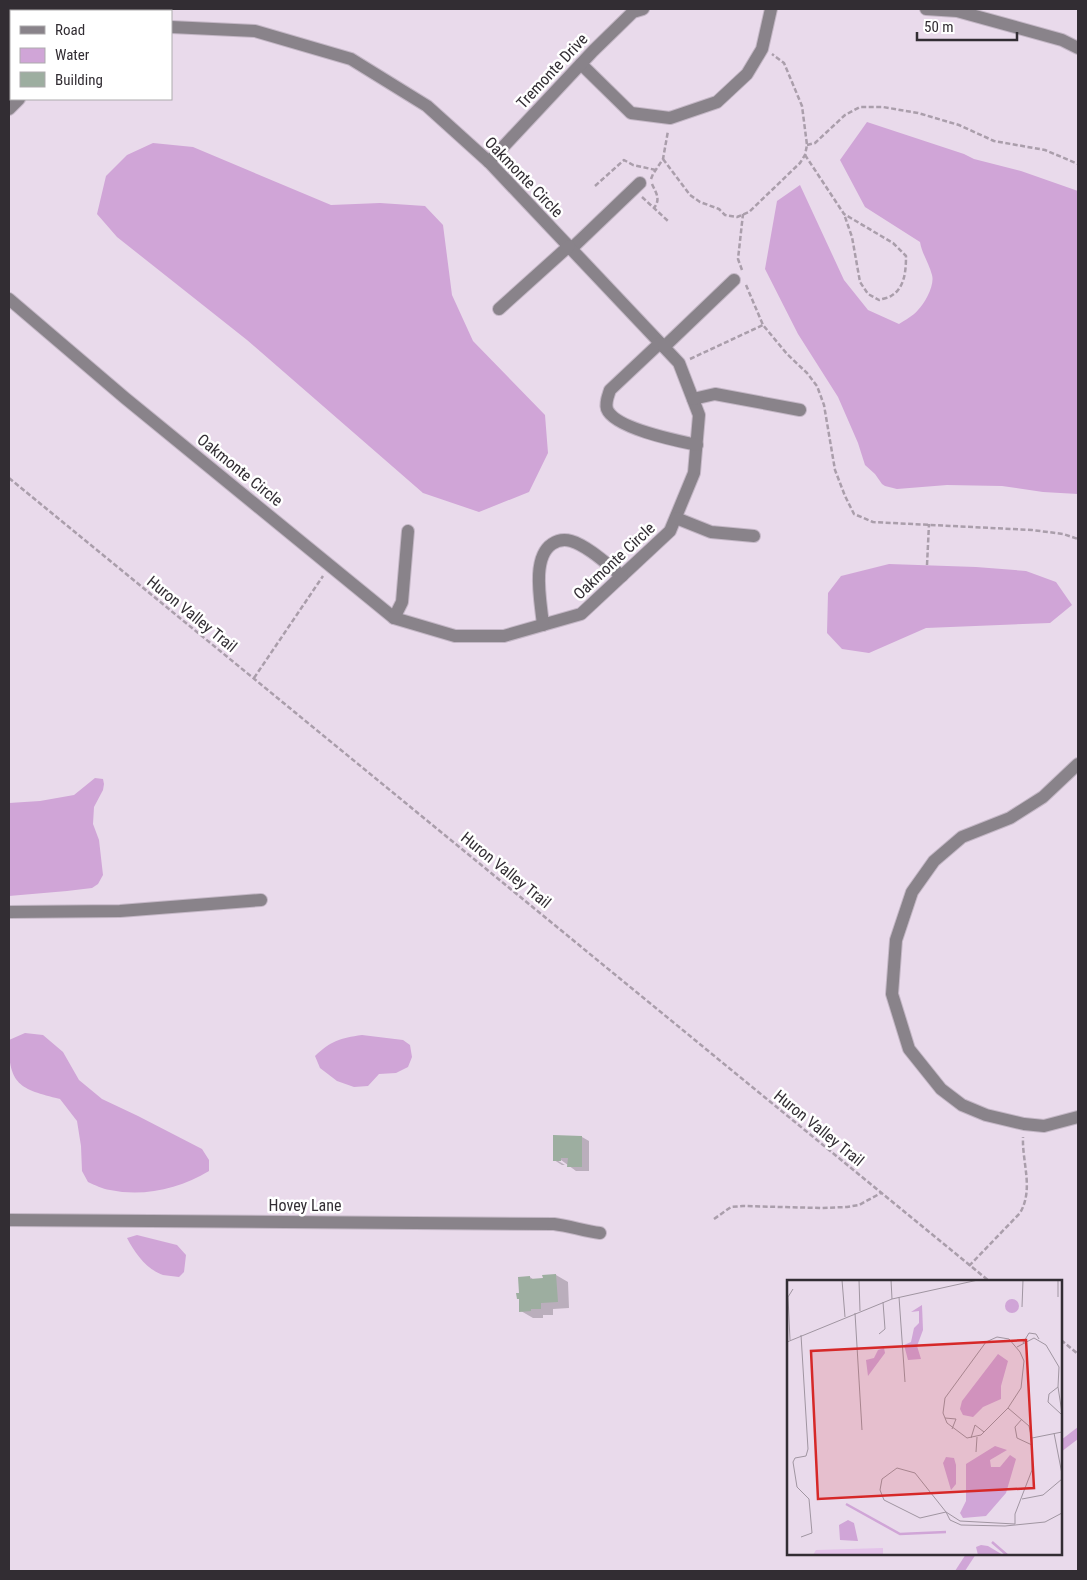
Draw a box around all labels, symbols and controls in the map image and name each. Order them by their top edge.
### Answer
legend [10,10,172,100]
scale bar [917,10,1017,42]
text: 50 m [924,18,954,36]
text: Road [55,21,85,39]
street label: Tremonte Drive [512,30,592,112]
text: Water [55,46,90,64]
text: Building [55,71,103,89]
street label: Oakmonte Circle [481,133,567,221]
street label: Oakmonte Circle [194,430,286,510]
street label: Oakmonte Circle [569,518,659,604]
street label: Huron Valley Trail [143,572,241,656]
street label: Huron Valley Trail [457,828,555,912]
street label: Huron Valley Trail [770,1086,868,1170]
street label: Hovey Lane [269,1196,341,1215]
inset map [787,1280,1062,1555]

